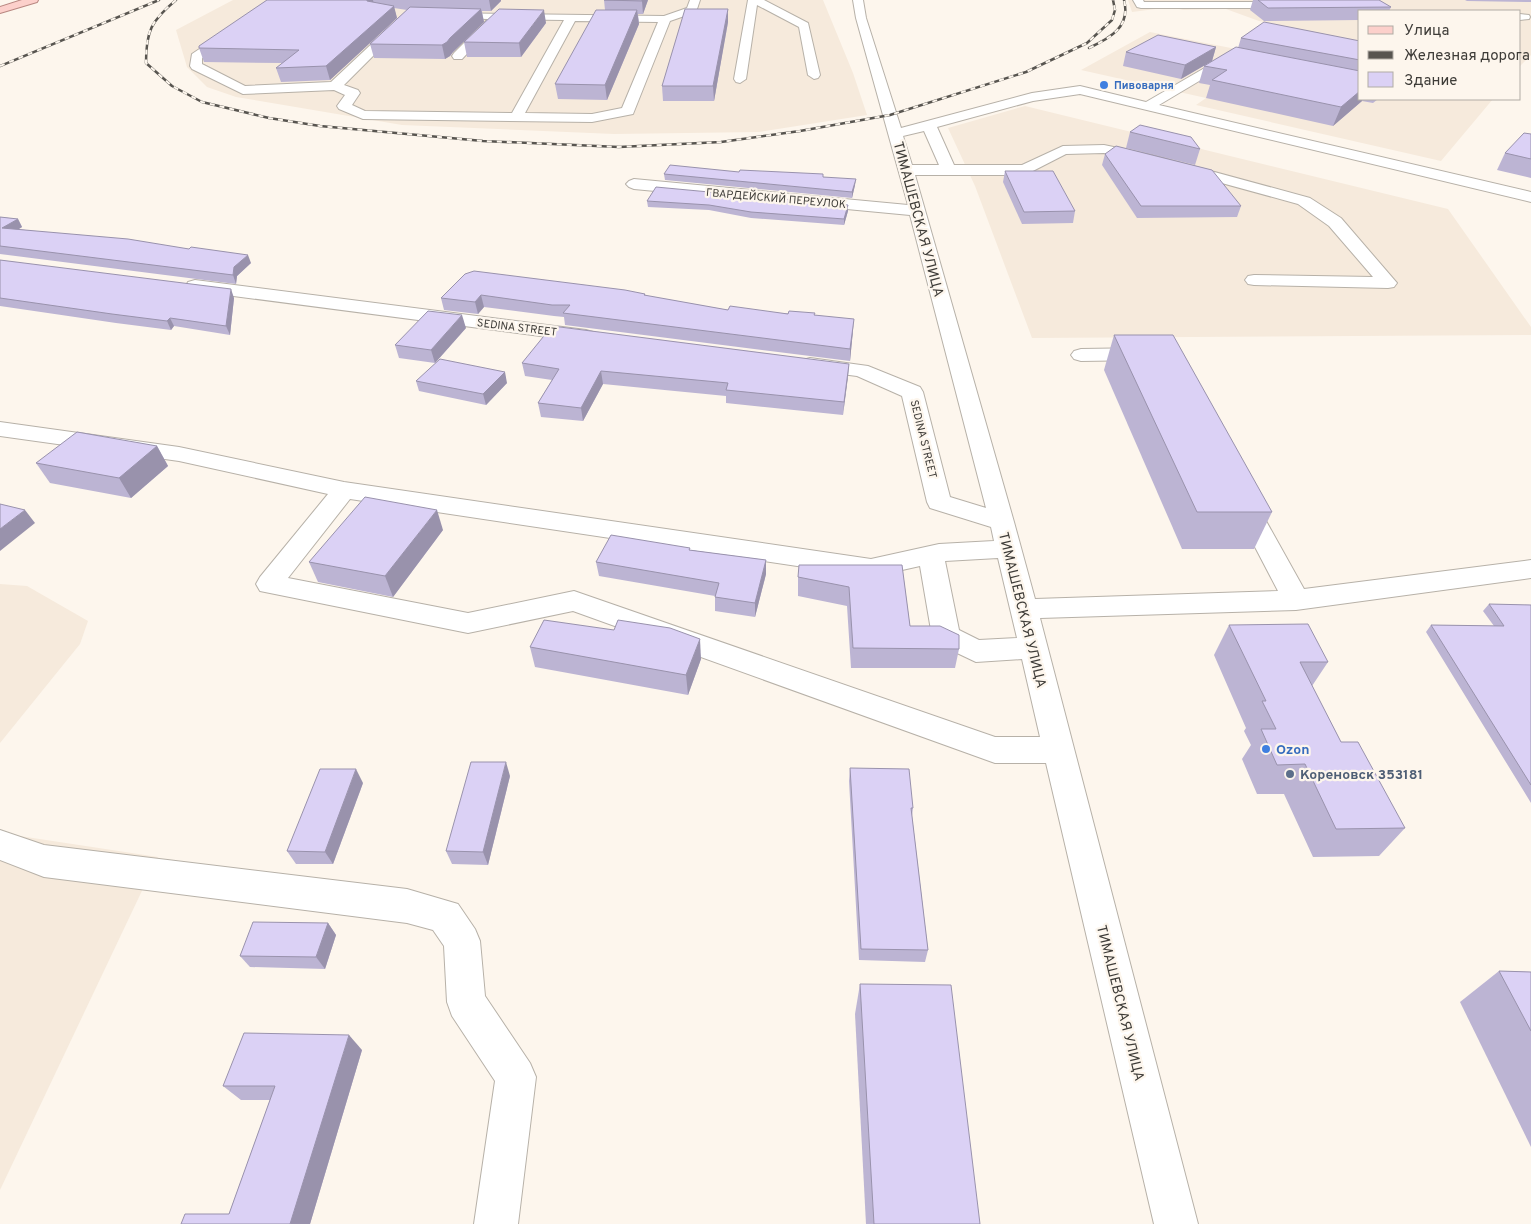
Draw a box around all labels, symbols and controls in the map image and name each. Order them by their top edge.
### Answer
legend [1358,10,1521,100]
text: Улица [1404,22,1449,41]
text: Железная дорога [1404,47,1530,66]
text: Здание [1404,72,1457,91]
marker: Пивоварня [1098,79,1110,91]
place label: Пивоварня [1114,79,1174,93]
street label: ТИМАШЕВСКАЯ УЛИЦА [889,140,946,299]
street label: ГВАРДЕЙСКИЙ ПЕРЕУЛОК [705,185,847,212]
street label: SEDINA STREET [476,316,558,340]
street label: SEDINA STREET [907,399,940,480]
street label: ТИМАШЕВСКАЯ УЛИЦА [994,531,1049,690]
place label: Ozon [1276,742,1309,759]
marker: Ozon [1260,743,1272,755]
place label: Кореновск 353181 [1300,767,1423,784]
marker: Кореновск 353181 [1284,768,1296,780]
street label: ТИМАШЕВСКАЯ УЛИЦА [1092,924,1147,1083]

